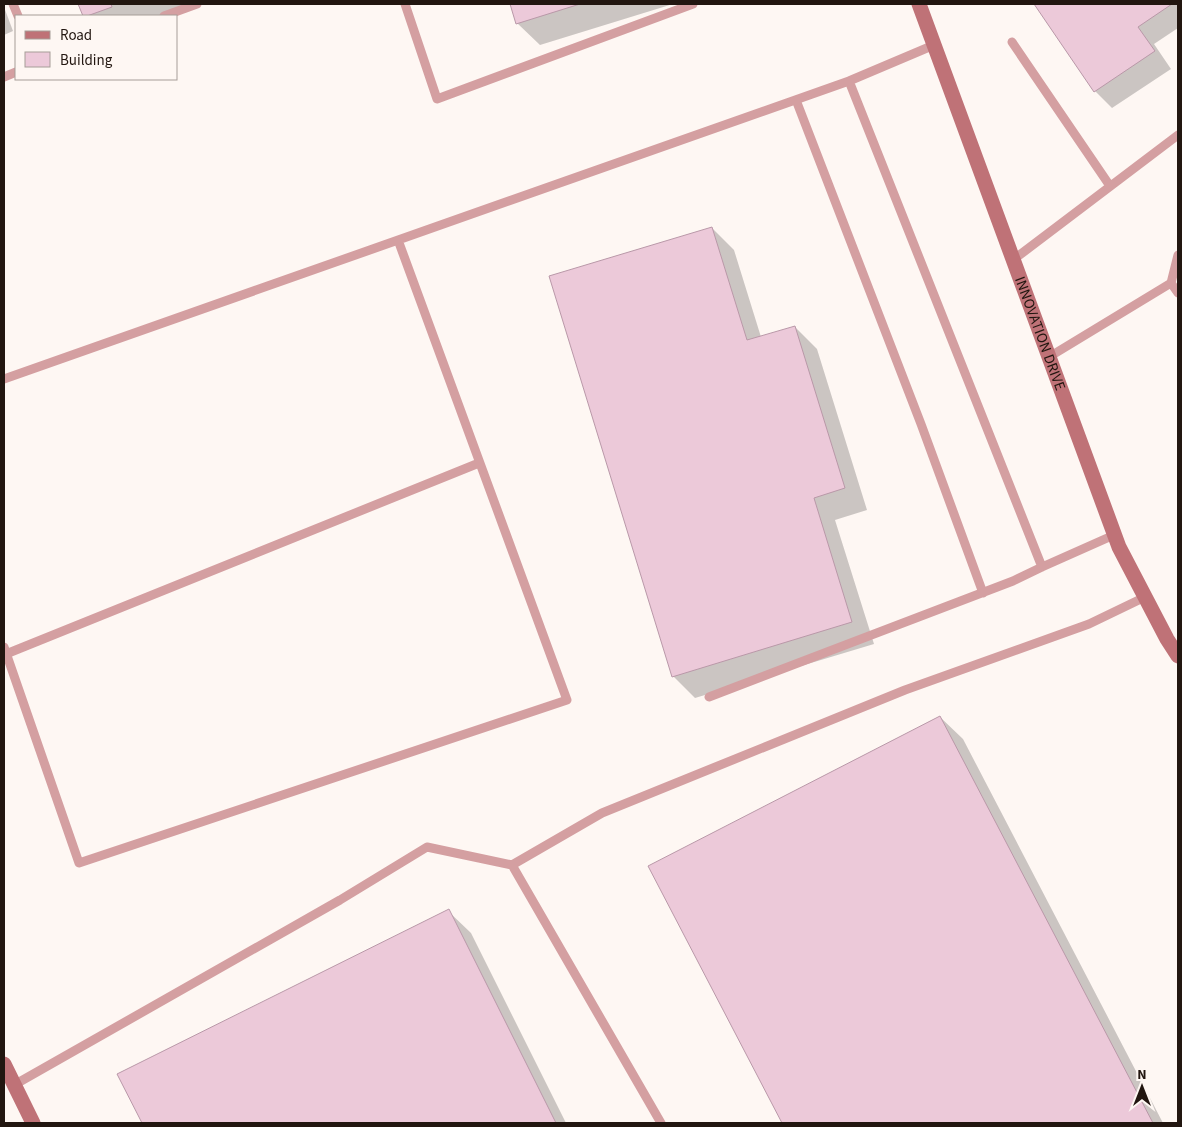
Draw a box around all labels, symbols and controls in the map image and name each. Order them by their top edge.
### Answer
legend [15,15,178,80]
text: Road [60,25,92,46]
text: Building [60,50,113,71]
street label: INNOVATION DRIVE [1009,274,1070,394]
north arrow [1117,1062,1167,1112]
text: N [1137,1065,1147,1085]

